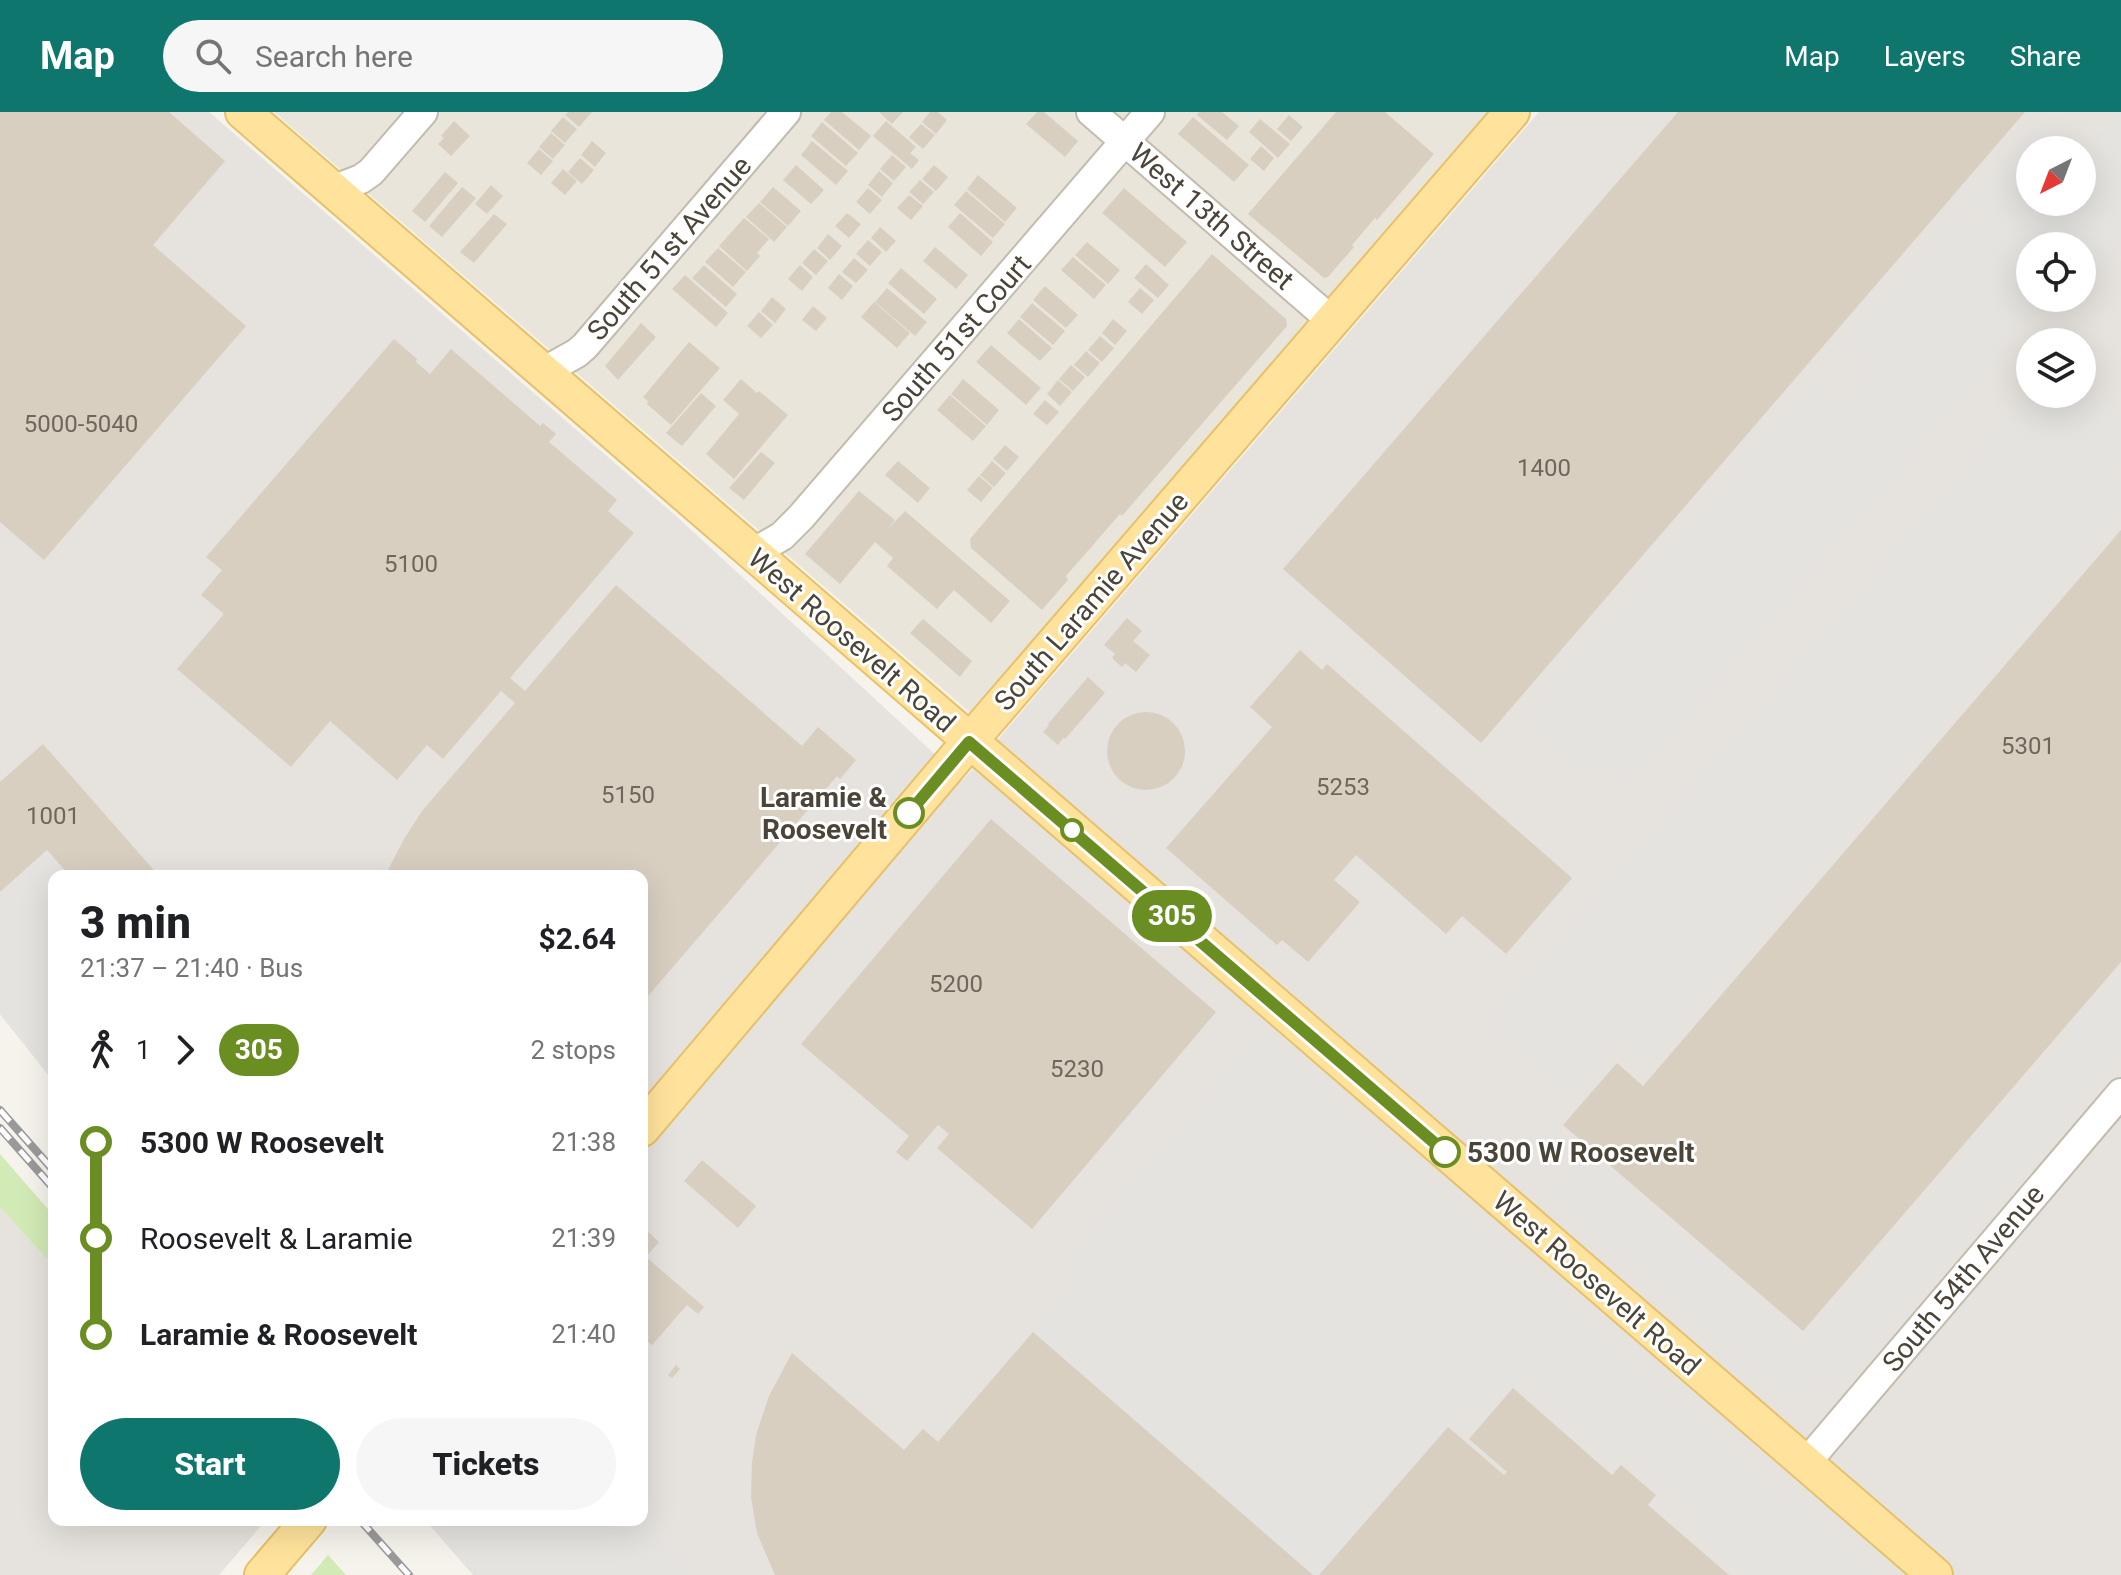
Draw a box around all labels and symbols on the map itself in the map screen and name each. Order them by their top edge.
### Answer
street label: West 13th Street [1123,136,1300,297]
north arrow [2016,136,2096,216]
street label: South 51st Avenue [580,150,758,347]
street label: South 51st Court [875,248,1038,429]
house number: 5000-5040 [24,410,138,438]
house number: 1400 [1517,454,1571,482]
street label: South Laramie Avenue [987,485,1195,717]
street label: West Roosevelt Road [741,541,962,739]
house number: 5100 [384,550,438,578]
house number: 5301 [2001,732,2055,760]
house number: 5253 [1316,773,1370,801]
house number: 5150 [601,781,655,809]
place label: Laramie & Roosevelt [760,781,888,846]
marker: Laramie & Roosevelt [894,798,924,828]
house number: 1001 [26,802,80,830]
unlabelled marker [1061,819,1083,841]
line badge: 305 [1126,890,1218,942]
house number: 5200 [929,970,983,998]
house number: 5230 [1050,1055,1104,1083]
place label: 5300 W Roosevelt [1467,1136,1695,1169]
marker: 5300 W Roosevelt [1430,1137,1460,1167]
street label: South 54th Avenue [1875,1178,2051,1379]
street label: West Roosevelt Road [1486,1184,1707,1382]

